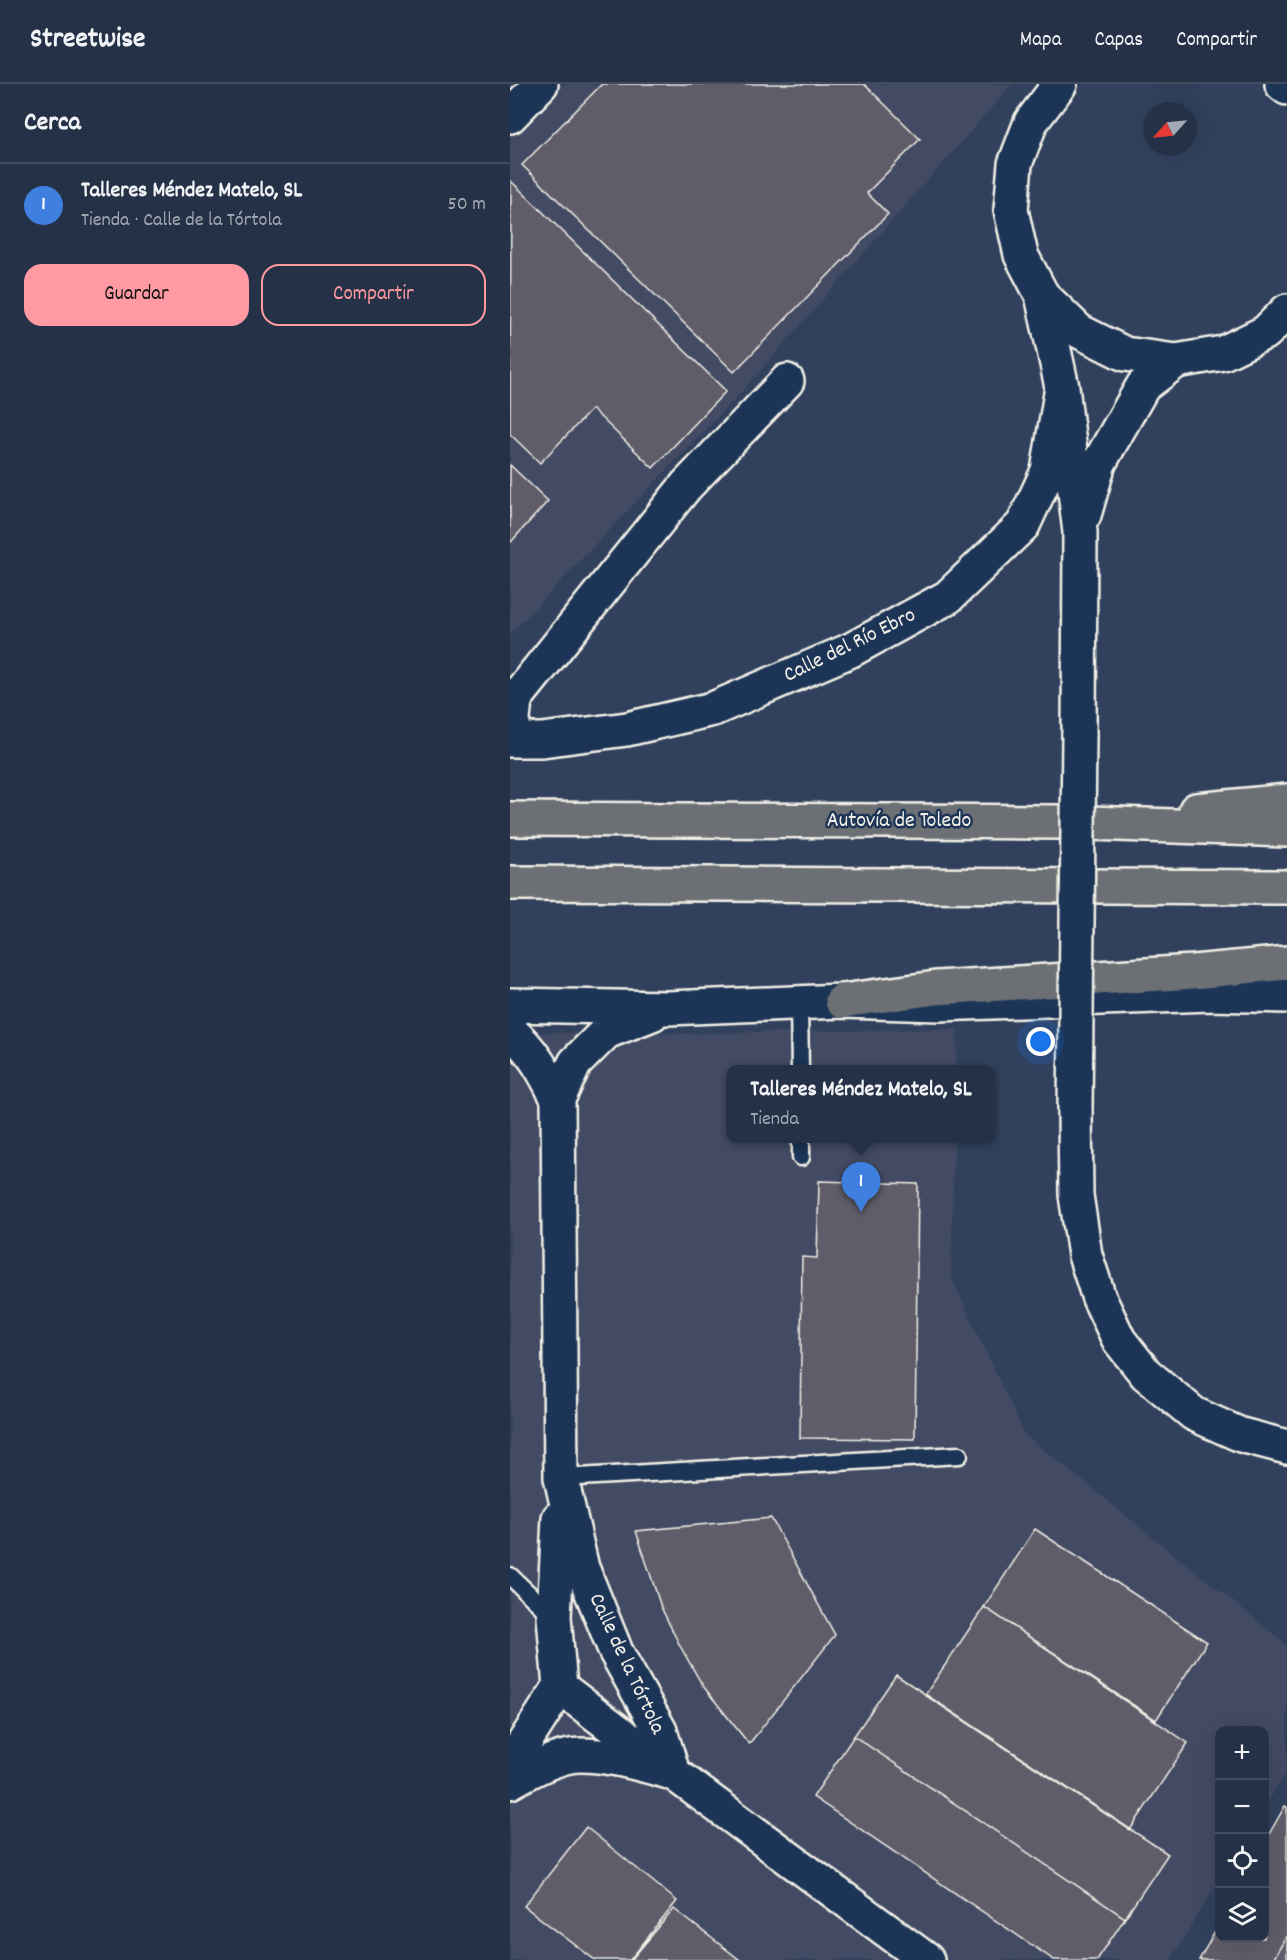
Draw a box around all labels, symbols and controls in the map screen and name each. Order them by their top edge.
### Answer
text: Streetwise [30,21,145,61]
text: Mapa [1020,26,1062,56]
text: Capas [1095,26,1143,56]
text: Compartir [1176,26,1257,56]
north arrow [1143,102,1197,156]
text: Cerca [24,105,81,142]
text: Talleres Méndez Matelo, SL [81,176,302,207]
text: 1 [41,191,46,219]
text: 50 m [448,191,486,219]
text: Tienda · Calle de la Tórtola [81,207,282,235]
button: Guardar [24,264,249,326]
button: Compartir [261,264,486,326]
street label: Calle del Río Ebro [779,601,921,691]
street label: Autovía de Toledo [827,806,971,837]
your location [1026,1027,1055,1056]
popup [726,1065,996,1143]
text: Talleres Méndez Matelo, SL [750,1075,972,1106]
text: Tienda [750,1106,799,1134]
pin: 1 [842,1162,880,1212]
street label: Calle de la Tórtola [580,1588,673,1740]
map controls [1215,1726,1269,1942]
button: + [1215,1726,1269,1780]
button: − [1215,1780,1269,1834]
button: locate [1215,1834,1269,1888]
button: layers [1215,1888,1269,1942]

